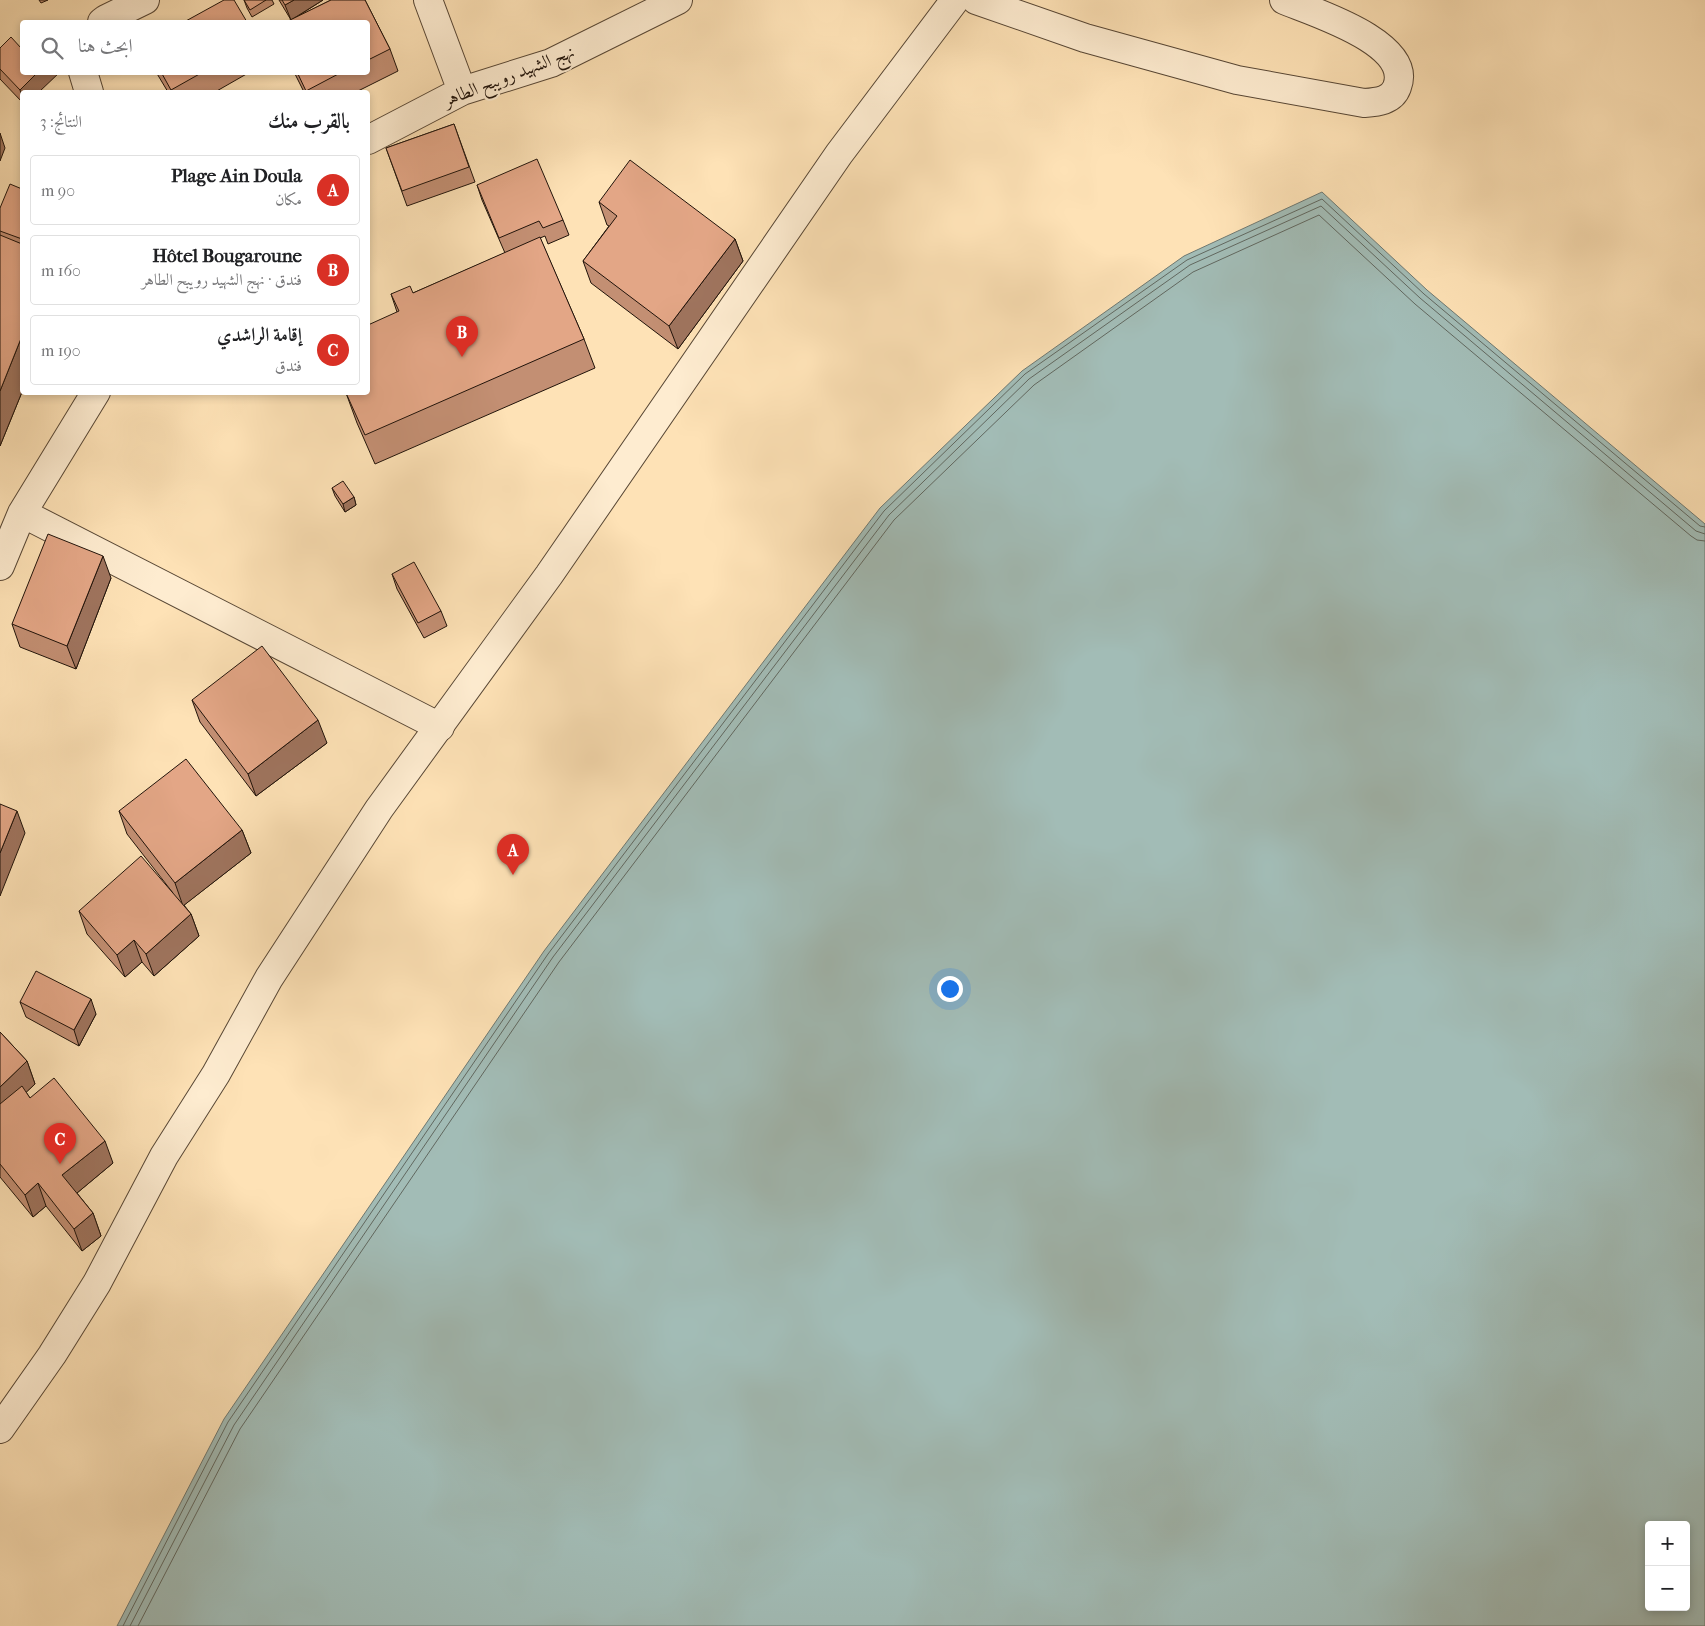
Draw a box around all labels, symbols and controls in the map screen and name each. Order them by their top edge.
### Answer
search box [20,20,370,75]
icon: search [38,34,66,62]
text: ابحث هنا [78,35,133,57]
street label: نهج الشهيد رويبح الطاهر [439,41,579,116]
text: بالقرب منك [268,109,350,133]
text: النتائج: 3 [40,112,82,131]
text: Plage Ain Doula [171,165,302,187]
text: 90 m [41,181,75,200]
text: A [328,181,338,200]
text: مكان [275,190,302,209]
text: Hôtel Bougaroune [152,245,302,267]
text: 160 m [41,261,81,280]
text: B [328,261,338,280]
text: فندق · نهج الشهيد رويبح الطاهر [141,270,302,289]
pin: B [446,316,478,357]
text: إقامة الراشدي [217,324,302,346]
text: 190 m [41,341,81,360]
text: C [328,341,338,360]
text: فندق [275,356,302,375]
pin: A [497,834,529,875]
your location [937,976,963,1002]
pin: C [44,1123,76,1164]
map controls [1645,1521,1690,1611]
button: + [1645,1521,1690,1566]
button: − [1645,1566,1690,1611]

